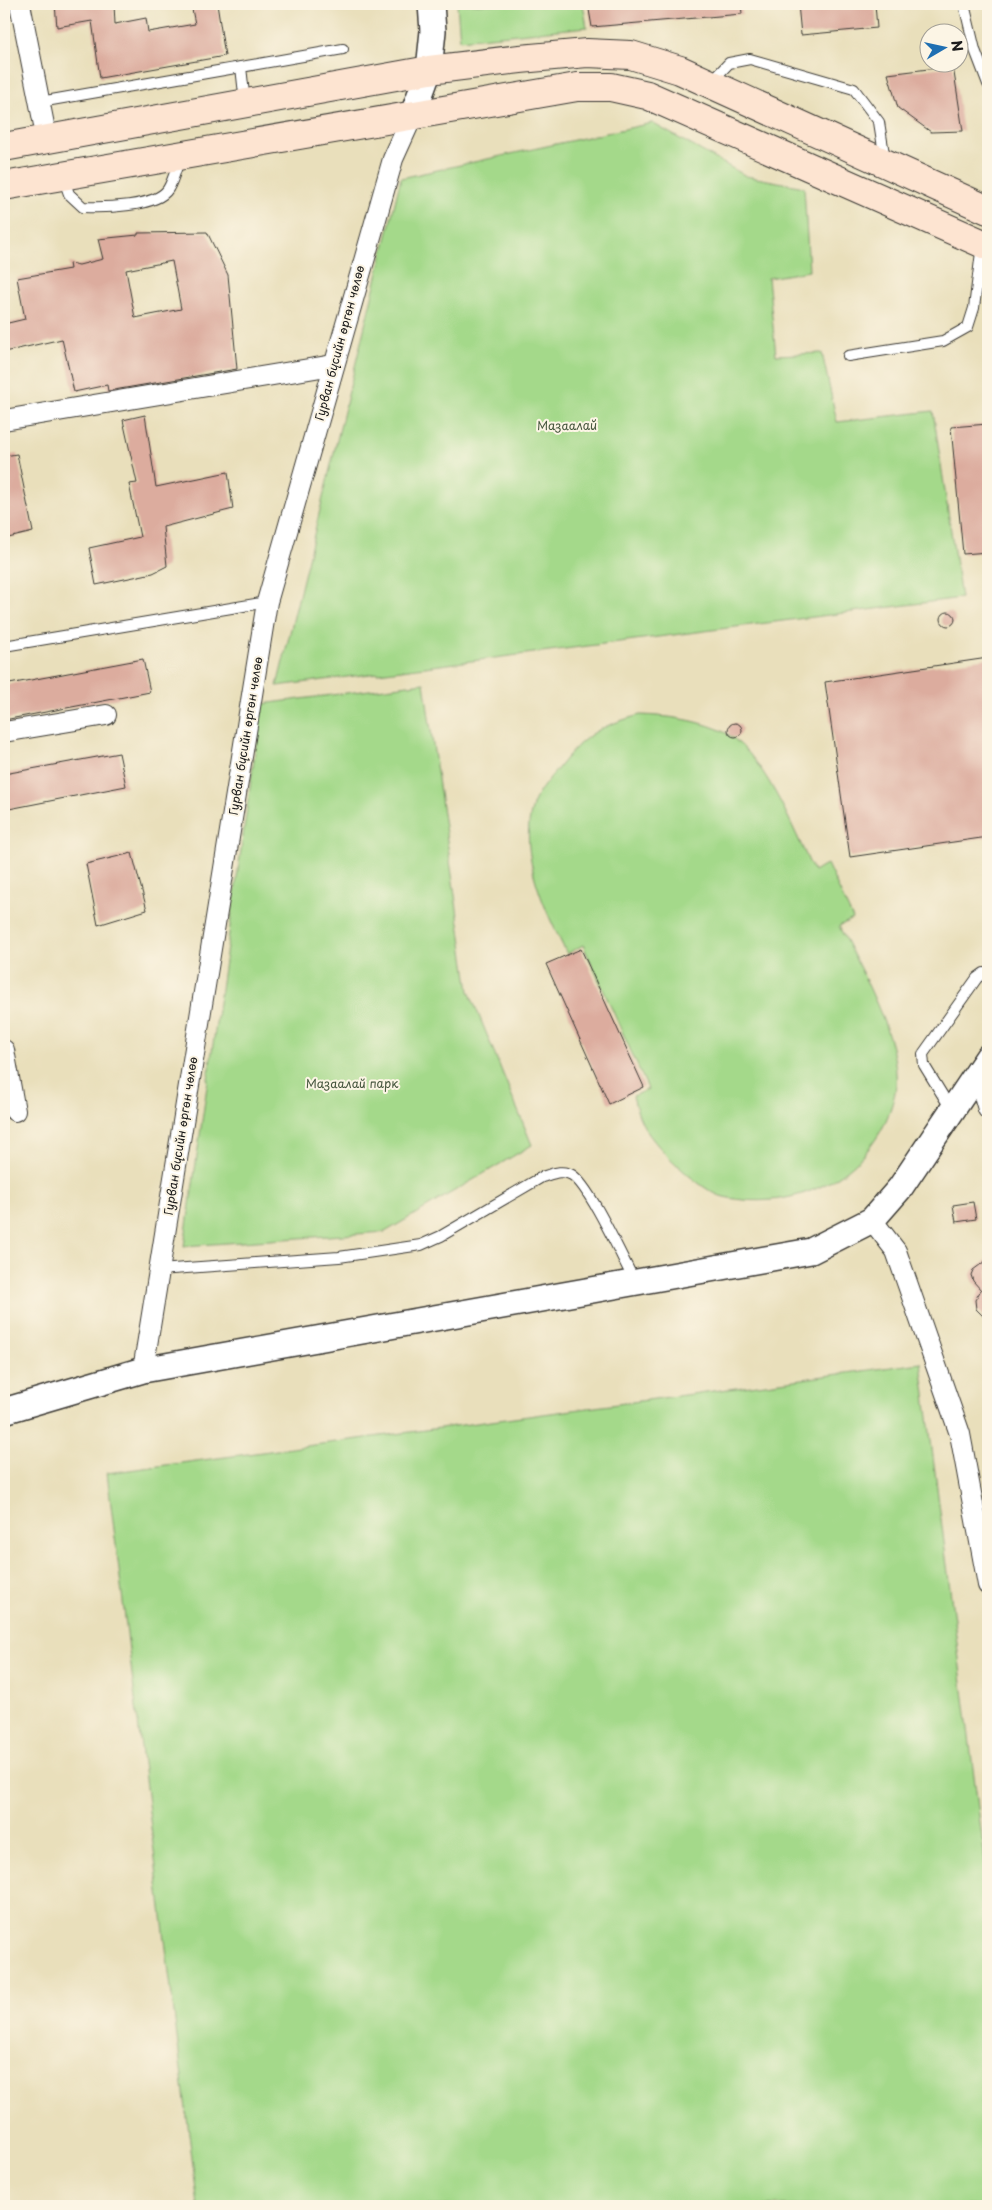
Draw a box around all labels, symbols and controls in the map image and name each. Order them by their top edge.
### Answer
north arrow [920,22,970,72]
text: N [946,39,969,53]
street label: Гурван бүсийн өргөн чөлөө [310,263,368,422]
park label: Мазаалай [537,416,597,434]
street label: Гурван бүсийн өргөн чөлөө [224,655,266,816]
street label: Гурван бүсийн өргөн чөлөө [159,1055,201,1216]
park label: Мазаалай парк [306,1074,399,1092]

